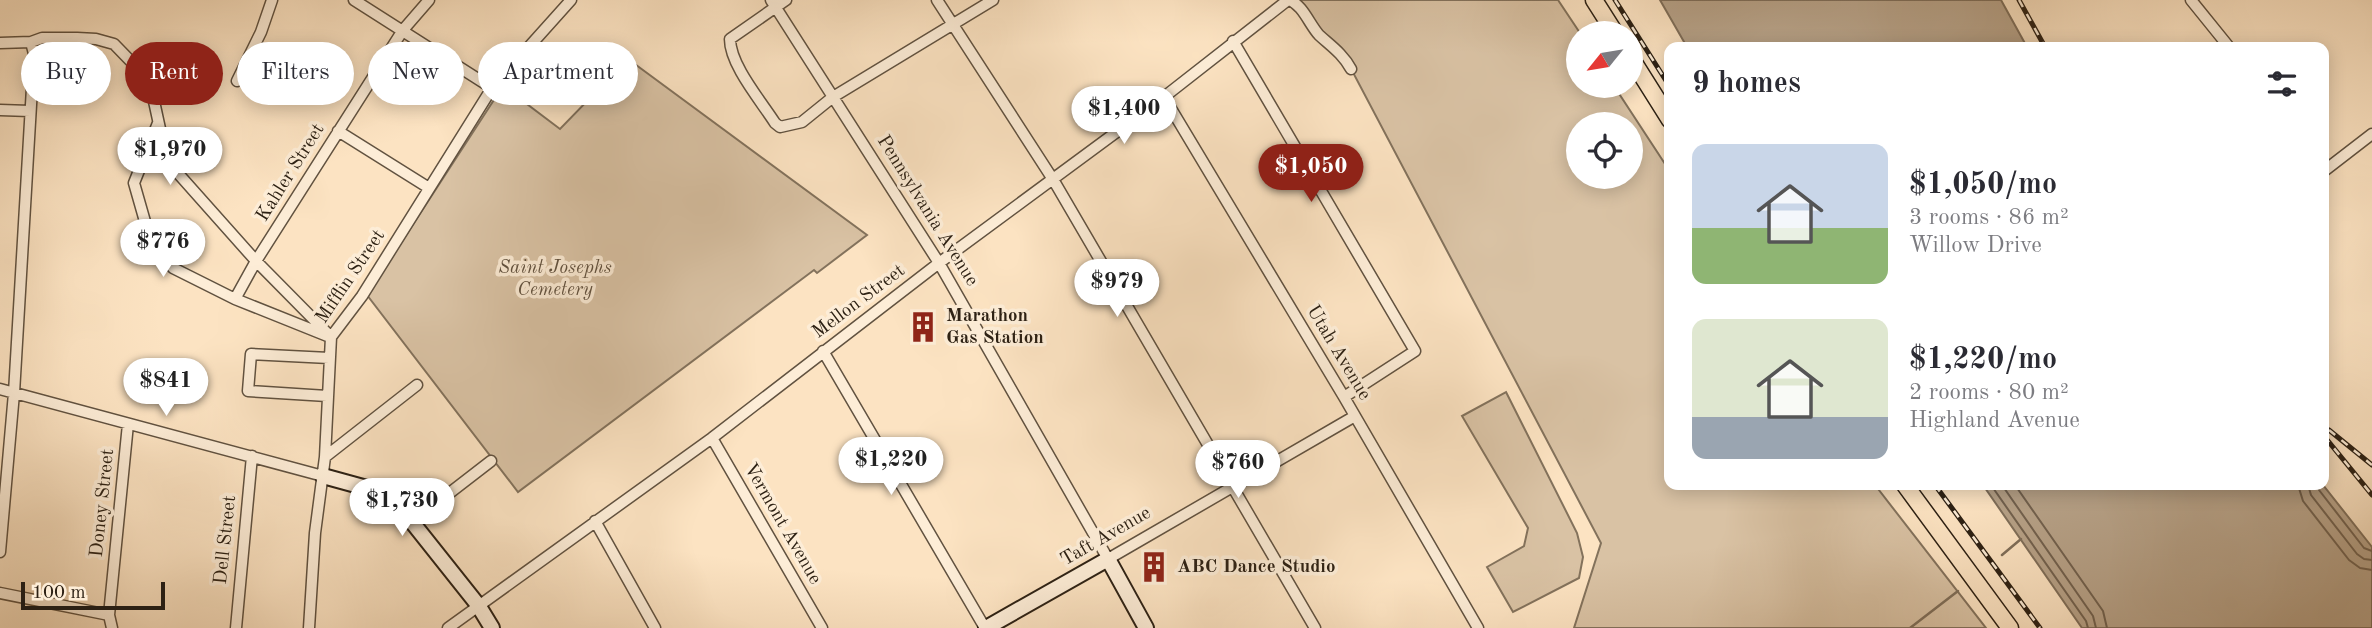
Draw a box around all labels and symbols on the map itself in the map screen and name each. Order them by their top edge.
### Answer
north arrow [1566,21,1643,98]
pin: $1,400 [1067,86,1181,146]
street label: Kahler Street [253,121,329,225]
pin: $1,970 [113,128,227,187]
street label: Pennsylvania Avenue [873,132,981,290]
pin: $1,050 [1254,144,1368,204]
pin: $776 [122,219,204,279]
street label: Mifflin Street [313,227,389,327]
park label: Saint Josephs Cemetery [498,259,612,300]
pin: $979 [1076,260,1158,319]
street label: Mellon Street [809,261,909,343]
street label: Utah Avenue [1302,302,1374,404]
place label: Marathon Gas Station [946,307,1044,348]
building icon: Marathon Gas Station [906,310,940,344]
pin: $841 [125,358,207,418]
pin: $1,220 [834,438,948,497]
pin: $760 [1197,440,1279,500]
street label: Doney Street [88,448,118,558]
street label: Vermont Avenue [740,460,824,588]
pin: $1,730 [345,478,459,538]
street label: Dell Street [212,495,240,585]
street label: Taft Avenue [1058,504,1154,570]
building icon: ABC Dance Studio [1137,550,1171,584]
place label: ABC Dance Studio [1177,558,1336,577]
scale bar [21,579,164,611]

